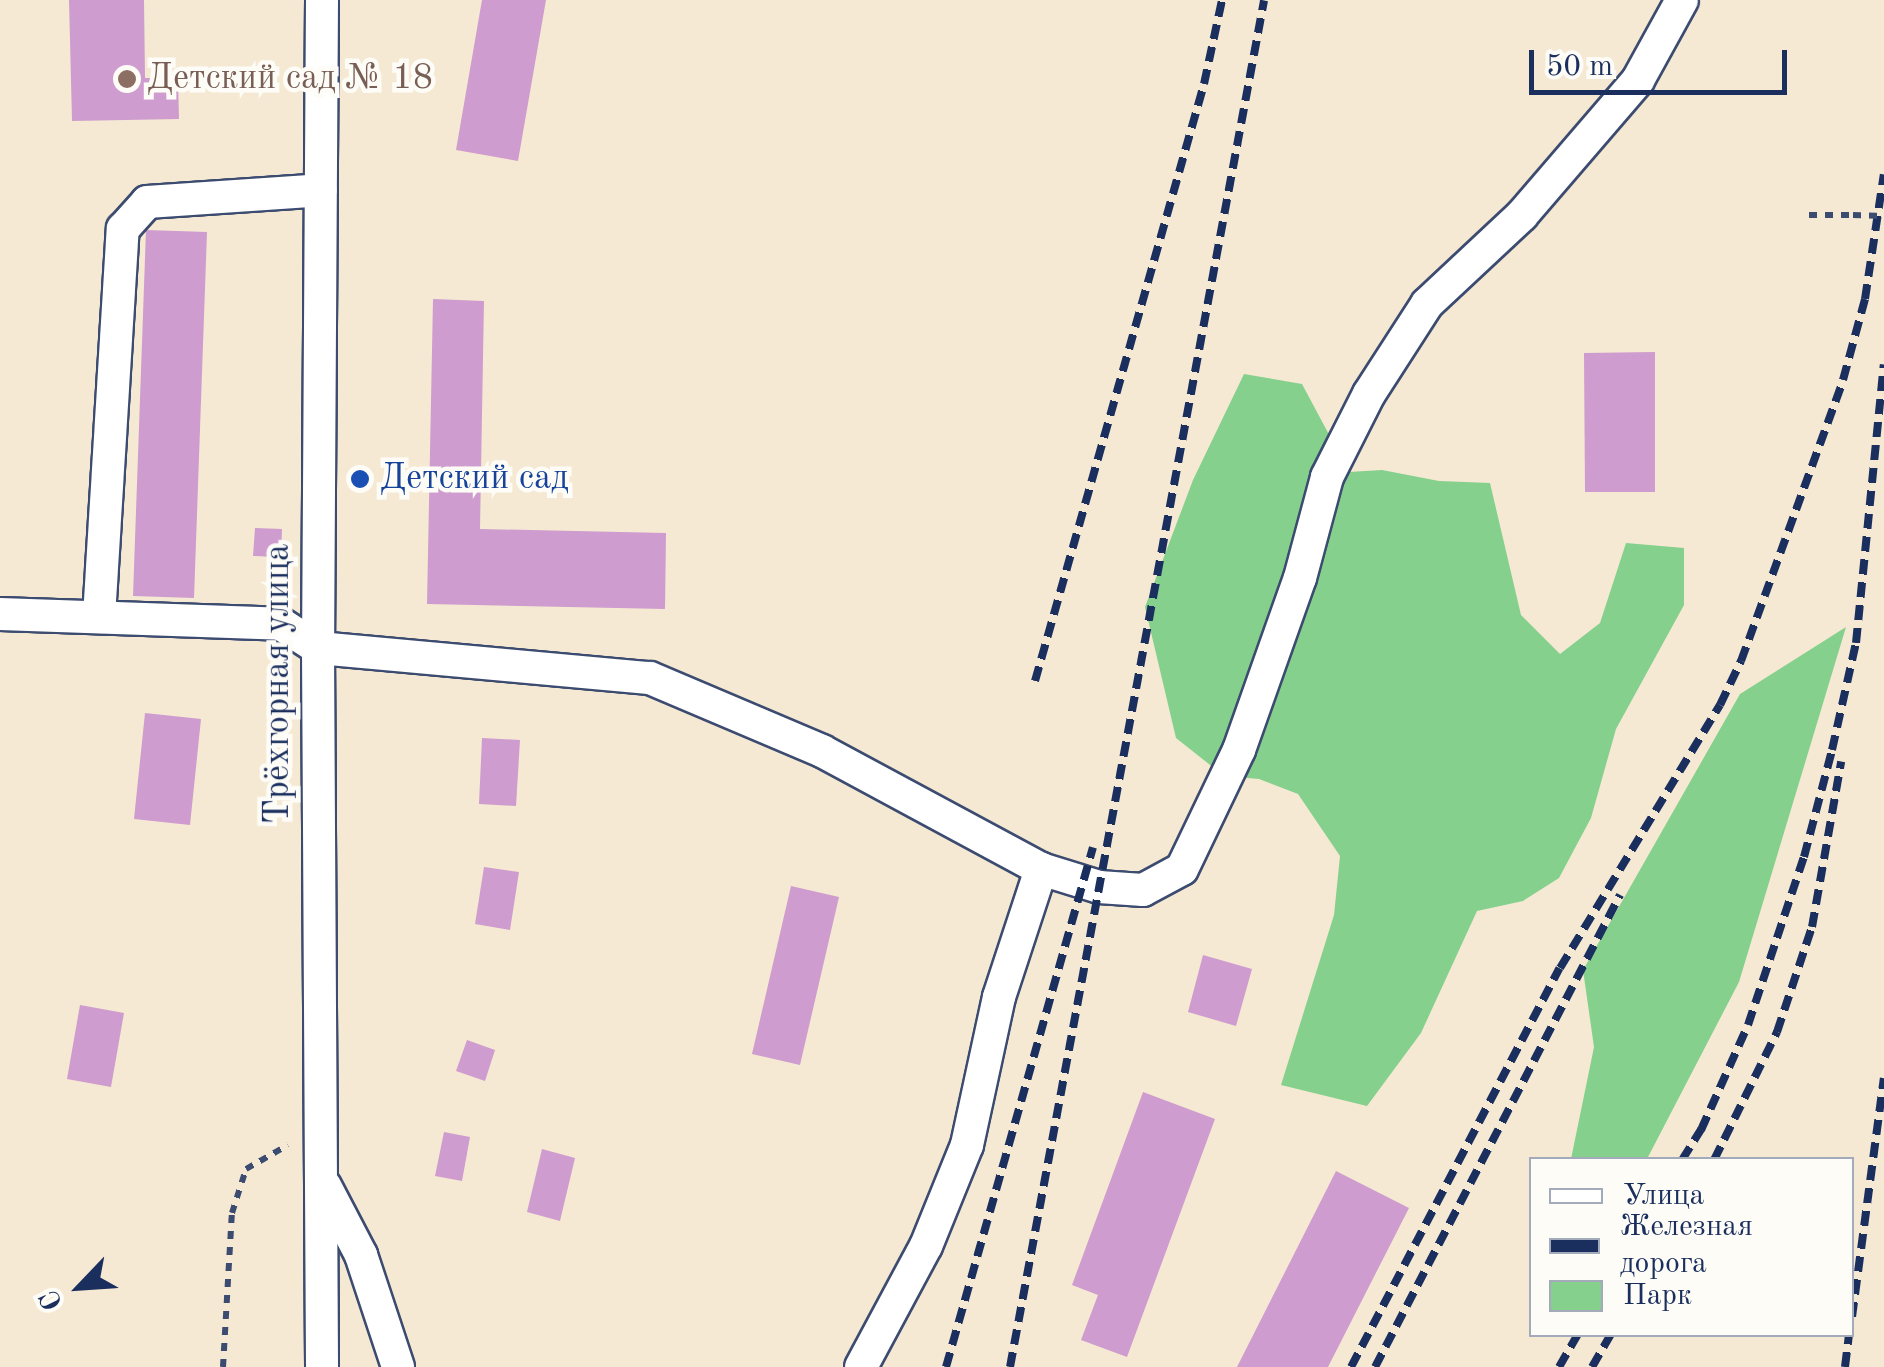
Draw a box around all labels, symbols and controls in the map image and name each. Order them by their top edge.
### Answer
scale bar [1534,30,1792,92]
text: 50 m [1546,52,1613,82]
place label: Детский сад № 18 [147,58,433,100]
marker: Детский сад № 18 [116,68,138,90]
place label: Детский сад [380,458,569,500]
marker: Детский сад [349,468,371,490]
street label: Трёхгорная улица [258,544,300,824]
legend [1529,1157,1854,1337]
text: Улица [1623,1181,1704,1211]
text: Железная дорога [1620,1212,1753,1279]
north arrow [30,1237,130,1337]
text: Парк [1623,1281,1692,1311]
text: С [36,1285,69,1314]

